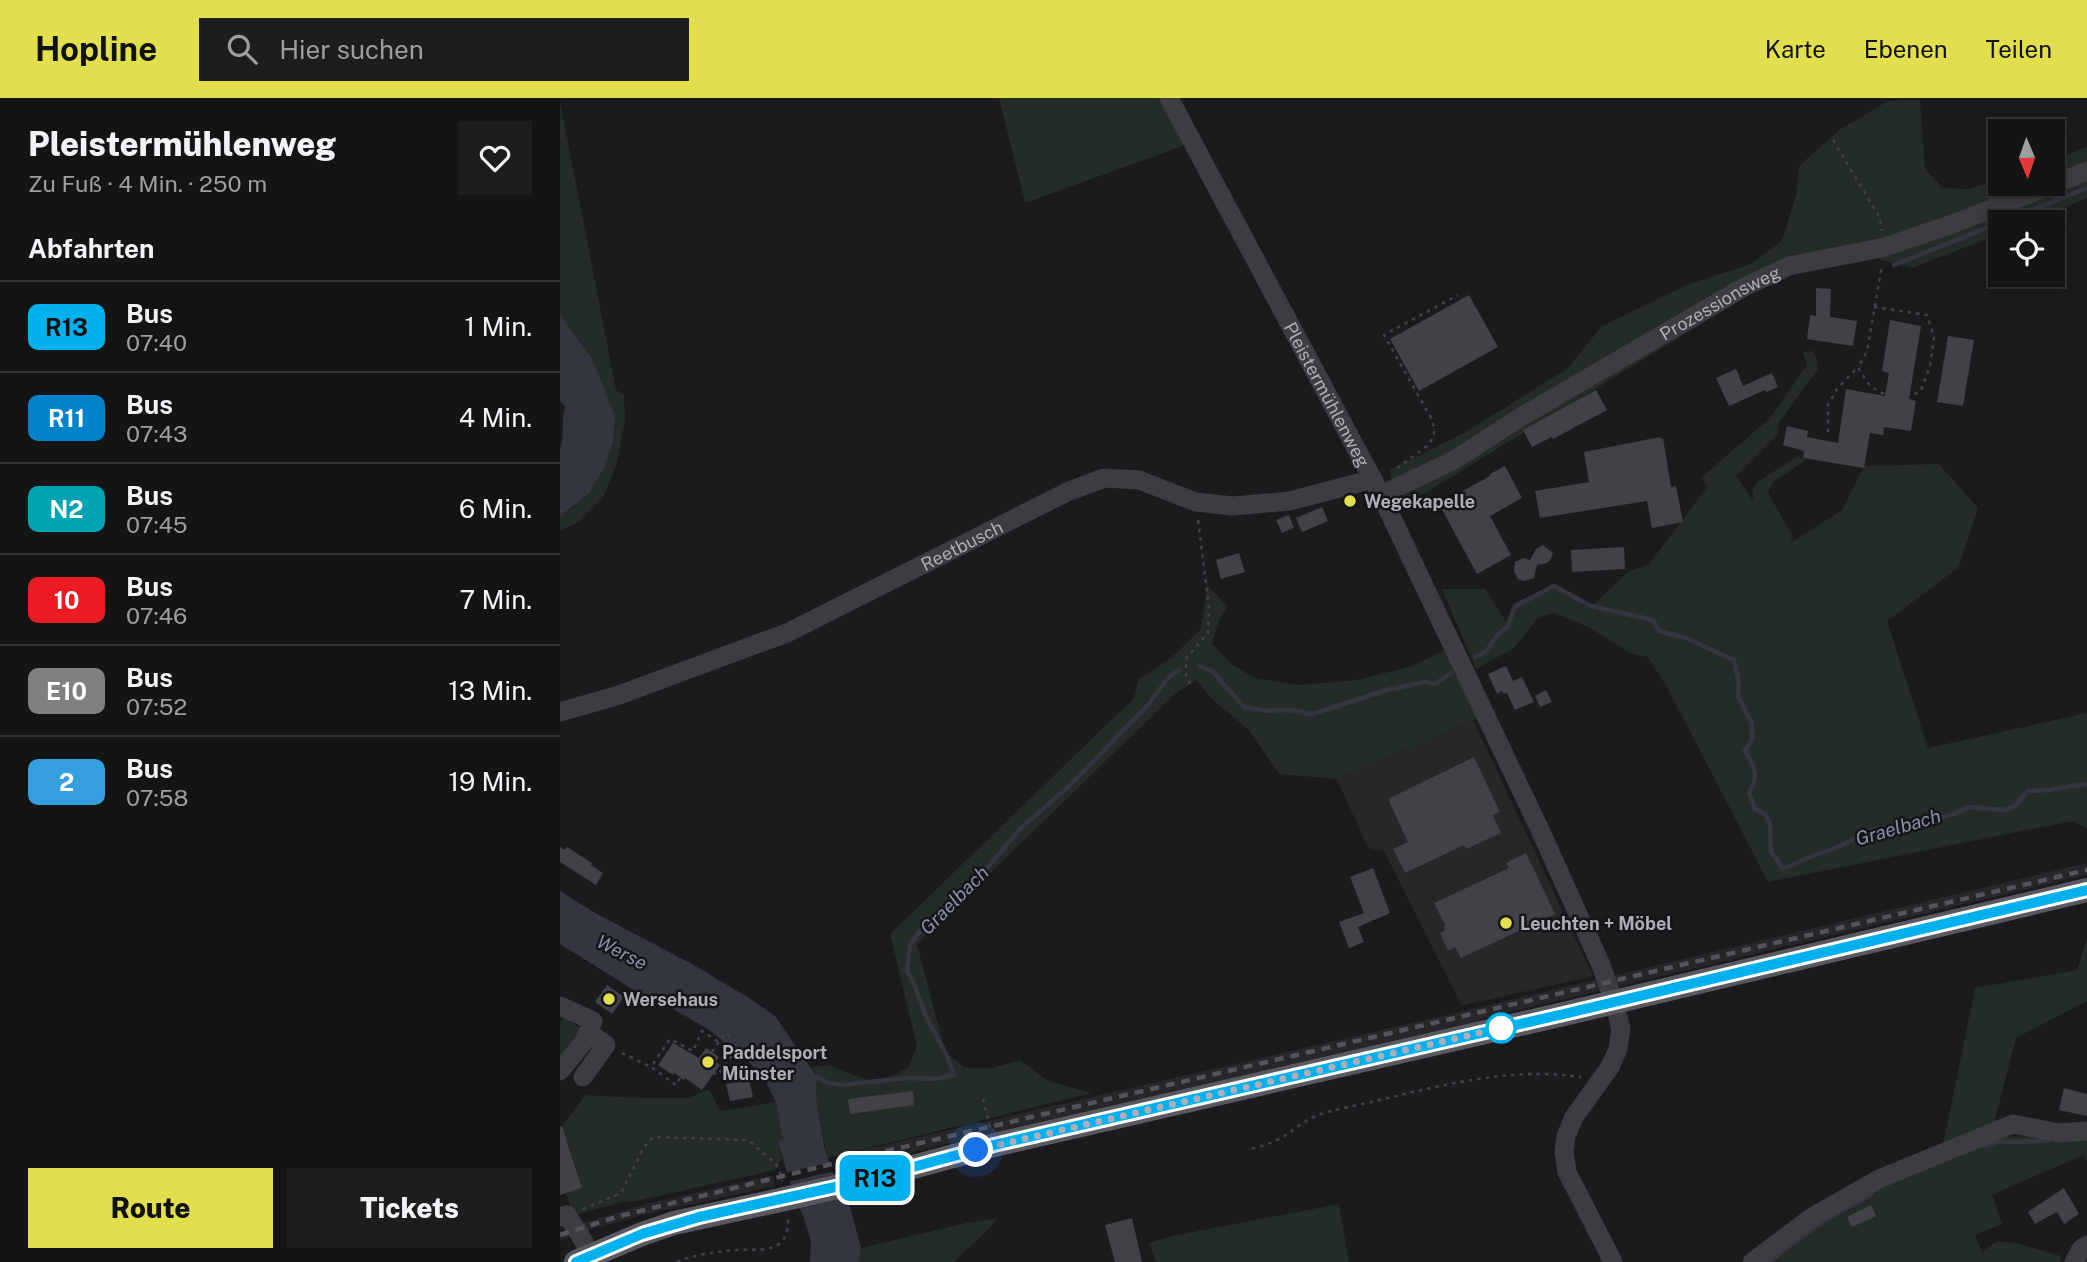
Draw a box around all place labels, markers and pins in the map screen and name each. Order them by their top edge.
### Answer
place label: Wegekapelle [1364,491,1475,512]
marker: Wegekapelle [1342,493,1358,509]
place label: Leuchten + Möbel [1520,913,1672,934]
marker: Leuchten + Möbel [1498,915,1514,931]
place label: Wersehaus [623,989,718,1010]
marker: Wersehaus [601,991,617,1007]
unlabelled marker [1486,1013,1516,1043]
place label: Paddelsport Münster [722,1042,827,1084]
marker: Paddelsport Münster [700,1054,716,1070]

